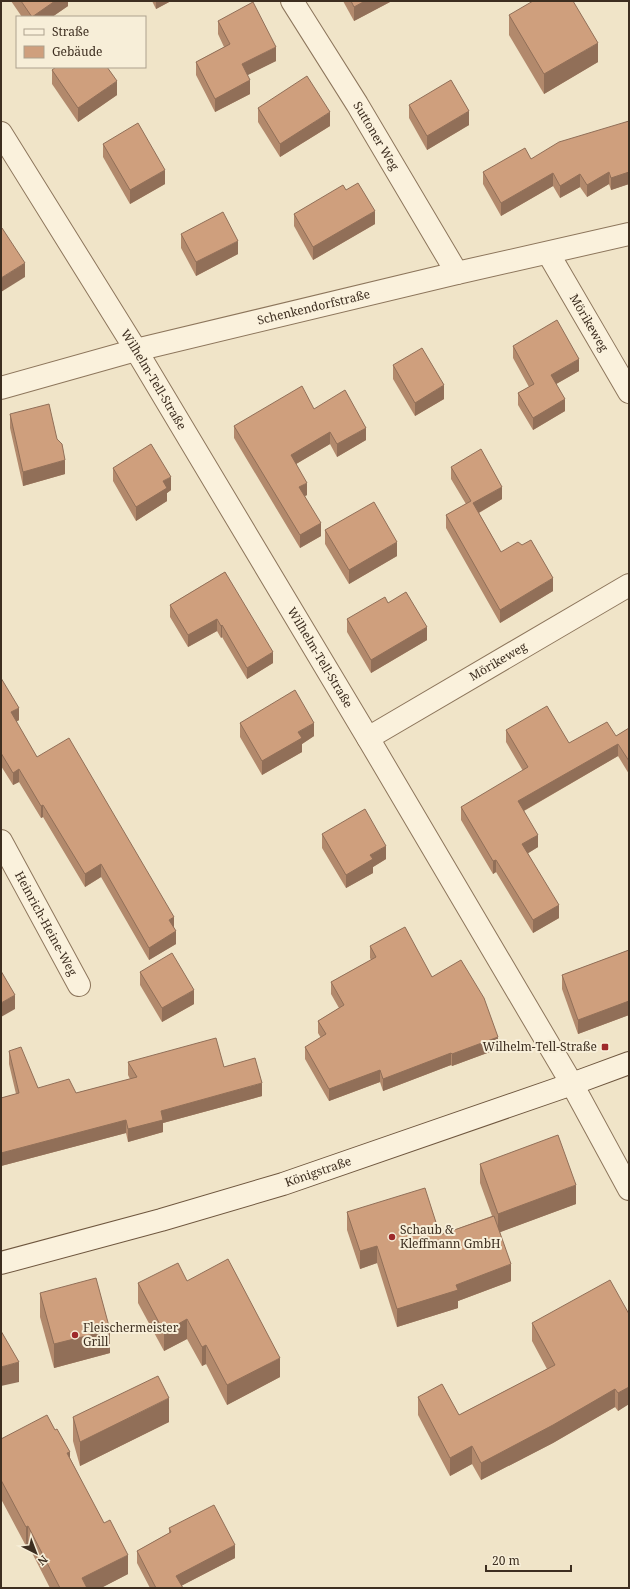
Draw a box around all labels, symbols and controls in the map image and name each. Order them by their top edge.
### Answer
legend [16,16,146,68]
text: Straße [52,23,89,40]
text: Gebäude [52,43,103,60]
street label: Suttoner Weg [349,98,404,174]
street label: Schenkendorfstraße [255,285,372,329]
street label: Mörikeweg [566,291,613,355]
street label: Wilhelm-Tell-Straße [117,326,191,433]
street label: Wilhelm-Tell-Straße [284,604,357,711]
street label: Mörikeweg [466,637,530,685]
street label: Heinrich-Heine-Weg [11,868,82,979]
place label: Wilhelm-Tell-Straße [483,1038,597,1055]
marker: Wilhelm-Tell-Straße [600,1042,610,1052]
street label: Königstraße [282,1152,353,1191]
place label: Schaub & Kleffmann GmbH [400,1221,501,1252]
marker: Schaub & Kleffmann GmbH [387,1232,397,1242]
place label: Fleischermeister Grill [83,1319,179,1350]
marker: Fleischermeister Grill [70,1330,80,1340]
north arrow [16,1533,56,1573]
scale bar [486,1547,571,1573]
text: N [35,1552,51,1569]
text: 20 m [492,1552,520,1569]

